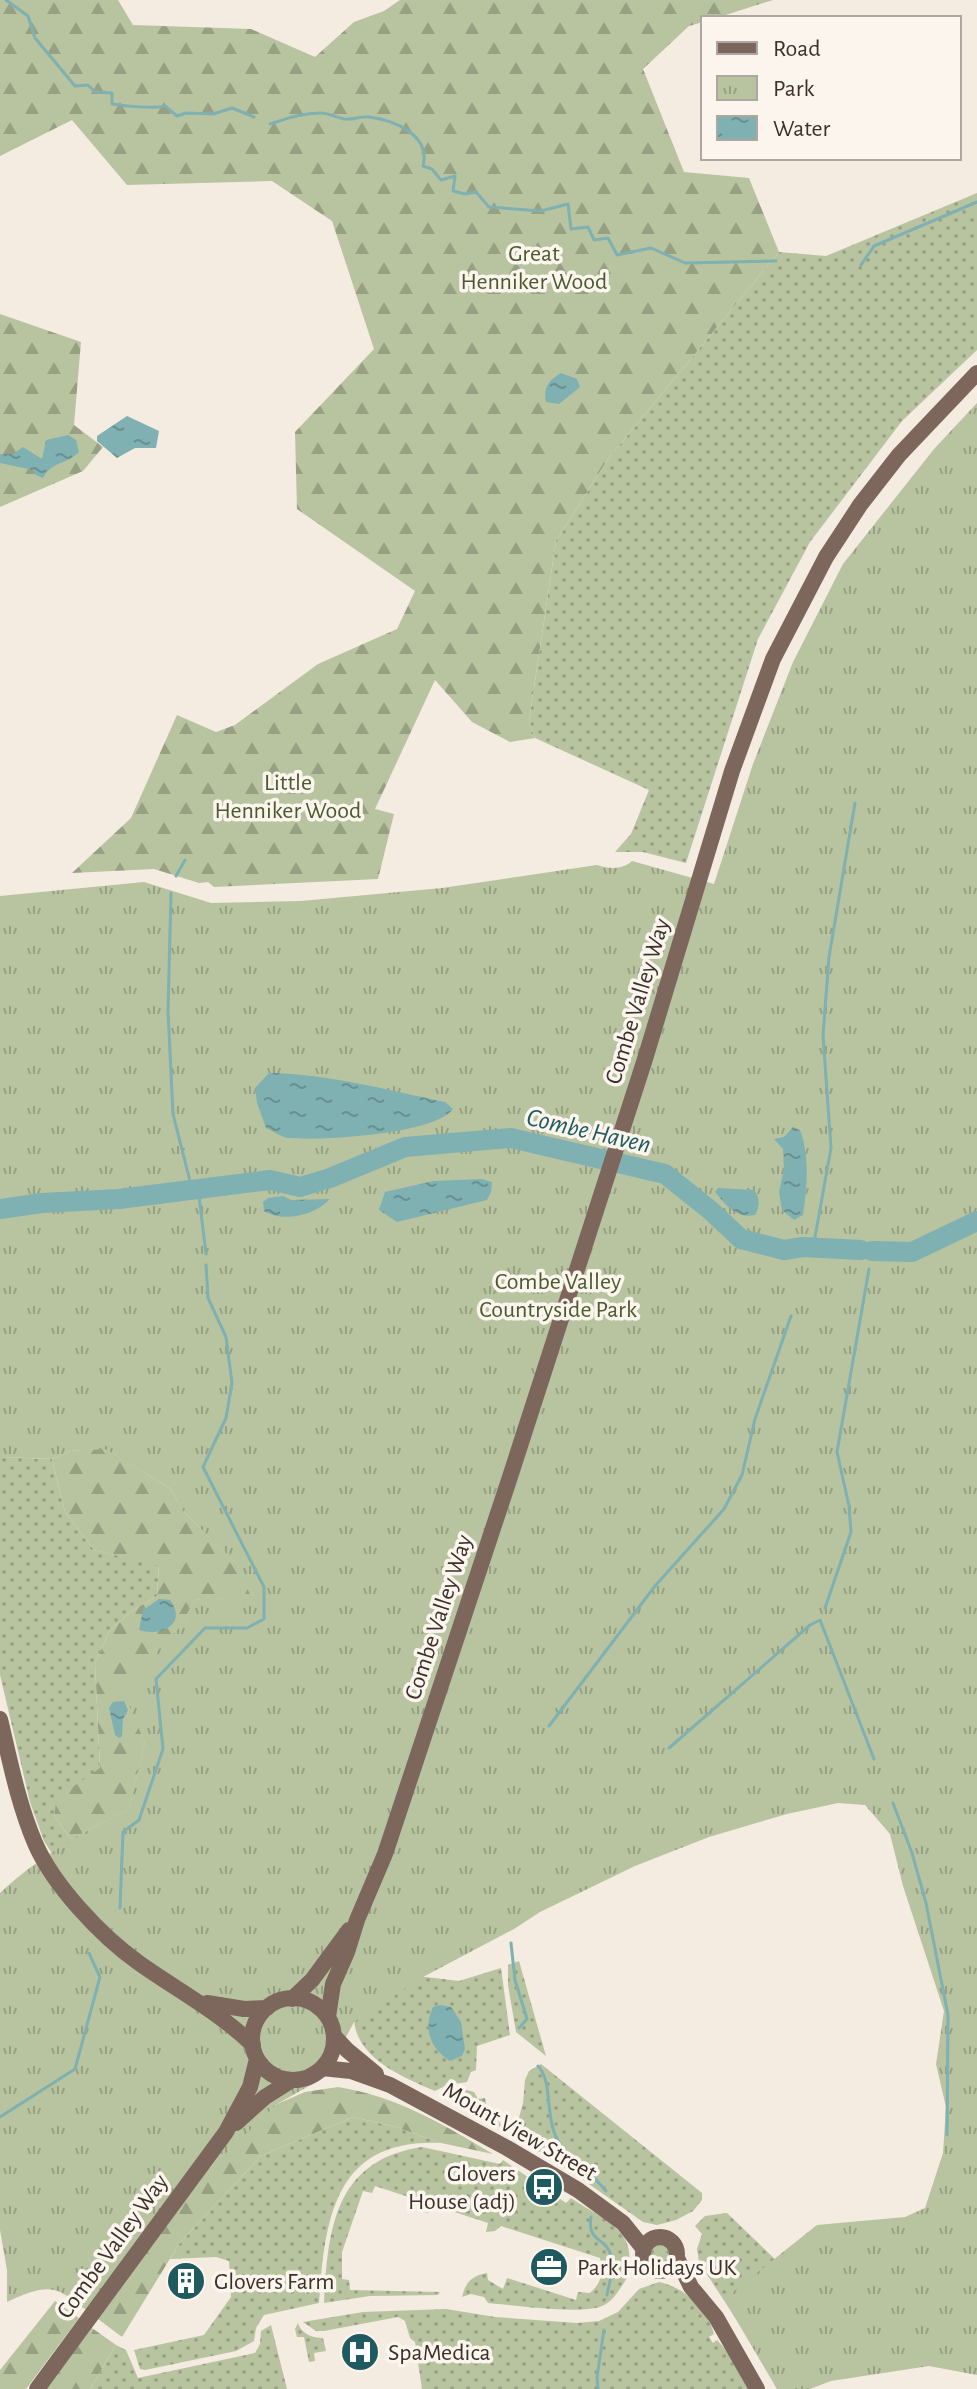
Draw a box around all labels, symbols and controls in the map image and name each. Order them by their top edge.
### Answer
legend [701,16,961,160]
text: Road [773,37,821,61]
text: Park [773,77,814,101]
text: Water [773,117,831,141]
park label: Great Henniker Wood [460,242,608,294]
park label: Little Henniker Wood [214,771,362,823]
street label: Combe Valley Way [601,916,675,1087]
water label: Combe Haven [524,1104,653,1158]
park label: Combe Valley Countryside Park [479,1270,637,1322]
street label: Combe Valley Way [401,1532,477,1703]
street label: Mount View Street [438,2078,601,2186]
place label: Glovers House (adj) [408,2162,516,2214]
bus stop icon: Glovers House (adj) [523,2166,565,2208]
street label: Combe Valley Way [53,2170,173,2323]
office icon: Park Holidays UK [528,2246,570,2288]
place label: Park Holidays UK [577,2256,737,2280]
building icon: Glovers Farm [165,2260,207,2302]
place label: Glovers Farm [214,2270,335,2294]
hospital icon: SpaMedica [339,2331,381,2373]
place label: SpaMedica [388,2341,490,2365]

